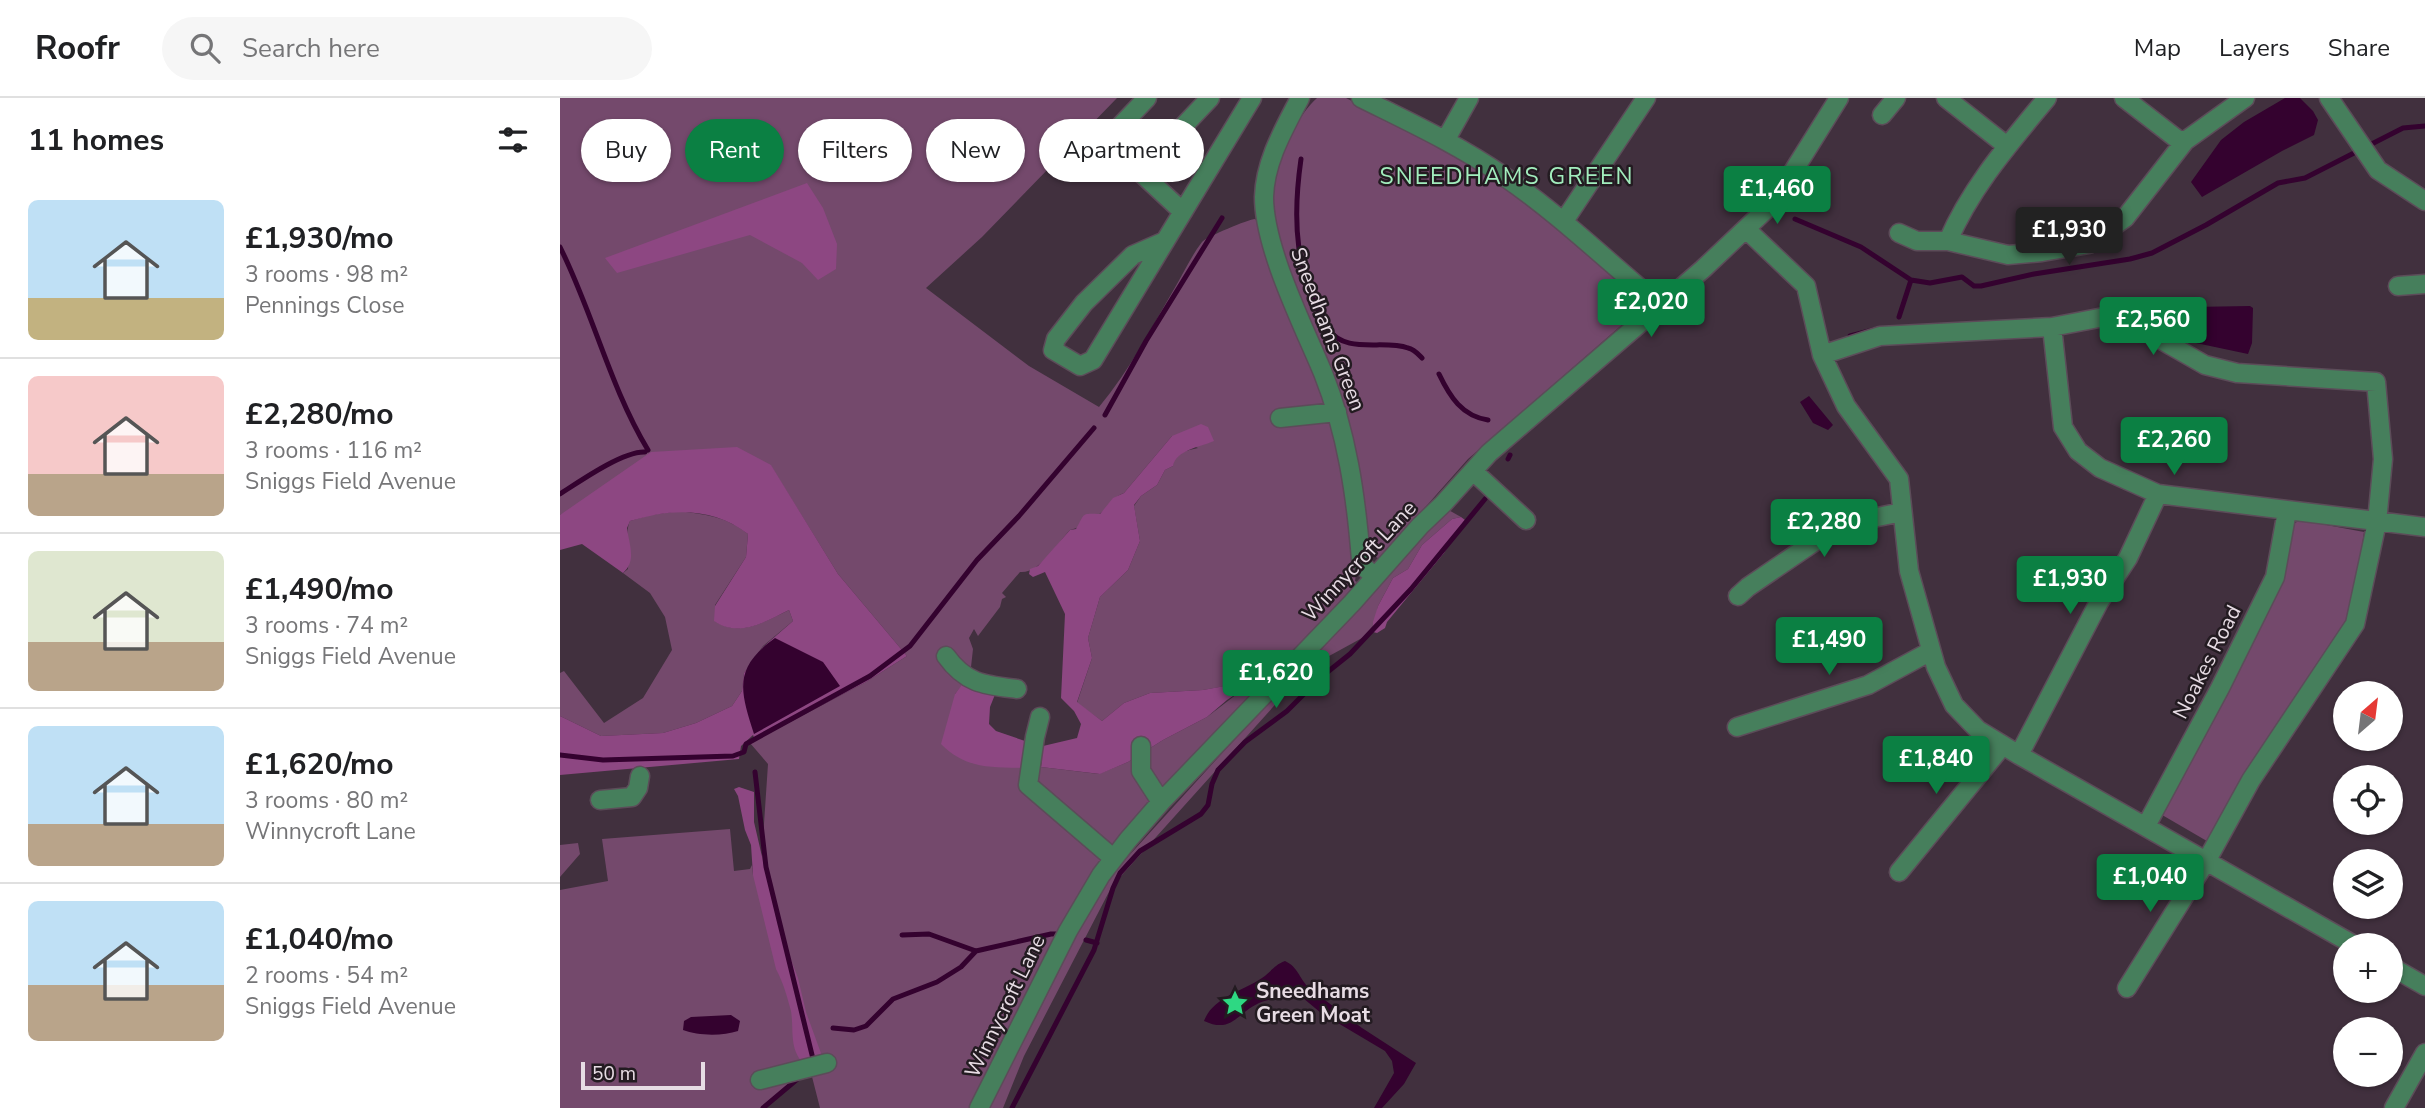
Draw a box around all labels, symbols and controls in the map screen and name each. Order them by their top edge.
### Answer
search box [162,17,652,80]
text: Roofr [35,26,120,71]
icon: search [186,29,224,67]
text: Search here [242,31,380,66]
text: Map [2134,32,2181,64]
text: Layers [2219,32,2290,64]
text: Share [2328,32,2390,64]
chip: Buy [581,119,671,182]
chip: Rent [685,119,784,182]
chip: Filters [798,119,912,182]
chip: New [926,119,1025,182]
chip: Apartment [1039,119,1204,182]
text: 11 homes [28,120,164,161]
icon: filters [494,121,532,159]
district label: SNEEDHAMS GREEN [1380,161,1634,192]
pin: £1,460 [1720,166,1834,226]
text: £1,460 [1740,173,1814,204]
pin: £1,930 [2012,208,2126,267]
text: £1,930 [2032,214,2106,245]
text: £1,930/mo [245,218,394,259]
icon: home [84,228,168,312]
street label: Sneedhams Green [1284,243,1372,415]
text: 3 rooms · 98 m² [245,259,408,290]
pin: £2,020 [1594,280,1708,339]
text: £2,020 [1614,286,1688,317]
text: Pennings Close [245,290,405,321]
pin: £2,560 [2096,298,2210,357]
text: £2,560 [2116,304,2190,335]
text: £2,280/mo [245,394,394,435]
icon: home [84,404,168,488]
pin: £2,260 [2117,418,2231,477]
text: £2,260 [2137,424,2211,455]
text: 3 rooms · 116 m² [245,435,422,466]
text: Sniggs Field Avenue [245,466,456,497]
street label: Winnycroft Lane [1296,494,1422,628]
pin: £2,280 [1767,500,1881,559]
text: £2,280 [1787,506,1861,537]
pin: £1,930 [2013,556,2127,616]
text: £1,930 [2033,563,2107,594]
text: £1,490/mo [245,569,394,610]
icon: home [84,579,168,663]
street label: Noakes Road [2166,600,2248,724]
text: 3 rooms · 74 m² [245,610,408,641]
pin: £1,490 [1772,618,1886,677]
text: £1,490 [1792,624,1866,655]
text: Sniggs Field Avenue [245,641,456,672]
pin: £1,620 [1219,650,1333,710]
text: £1,620 [1239,657,1313,688]
north arrow [2333,681,2403,751]
map controls [2333,681,2403,1087]
pin: £1,840 [1879,736,1993,796]
text: £1,840 [1899,743,1973,774]
text: £1,620/mo [245,744,394,785]
icon: home [84,754,168,838]
button: locate [2333,765,2403,835]
text: 3 rooms · 80 m² [245,785,408,816]
text: Winnycroft Lane [245,816,416,847]
button: layers [2333,849,2403,919]
pin: £1,040 [2093,854,2207,914]
text: £1,040 [2113,861,2187,892]
text: £1,040/mo [245,919,394,960]
icon: home [84,929,168,1013]
street label: Winnycroft Lane [958,930,1052,1082]
button: + [2333,933,2403,1003]
text: 2 rooms · 54 m² [245,960,408,991]
place label: Sneedhams Green Moat [1256,977,1371,1029]
place icon: Sneedhams Green Moat [1220,988,1250,1018]
text: Sniggs Field Avenue [245,991,456,1022]
button: − [2333,1017,2403,1087]
scale bar [581,1059,705,1091]
text: 50 m [592,1061,636,1087]

